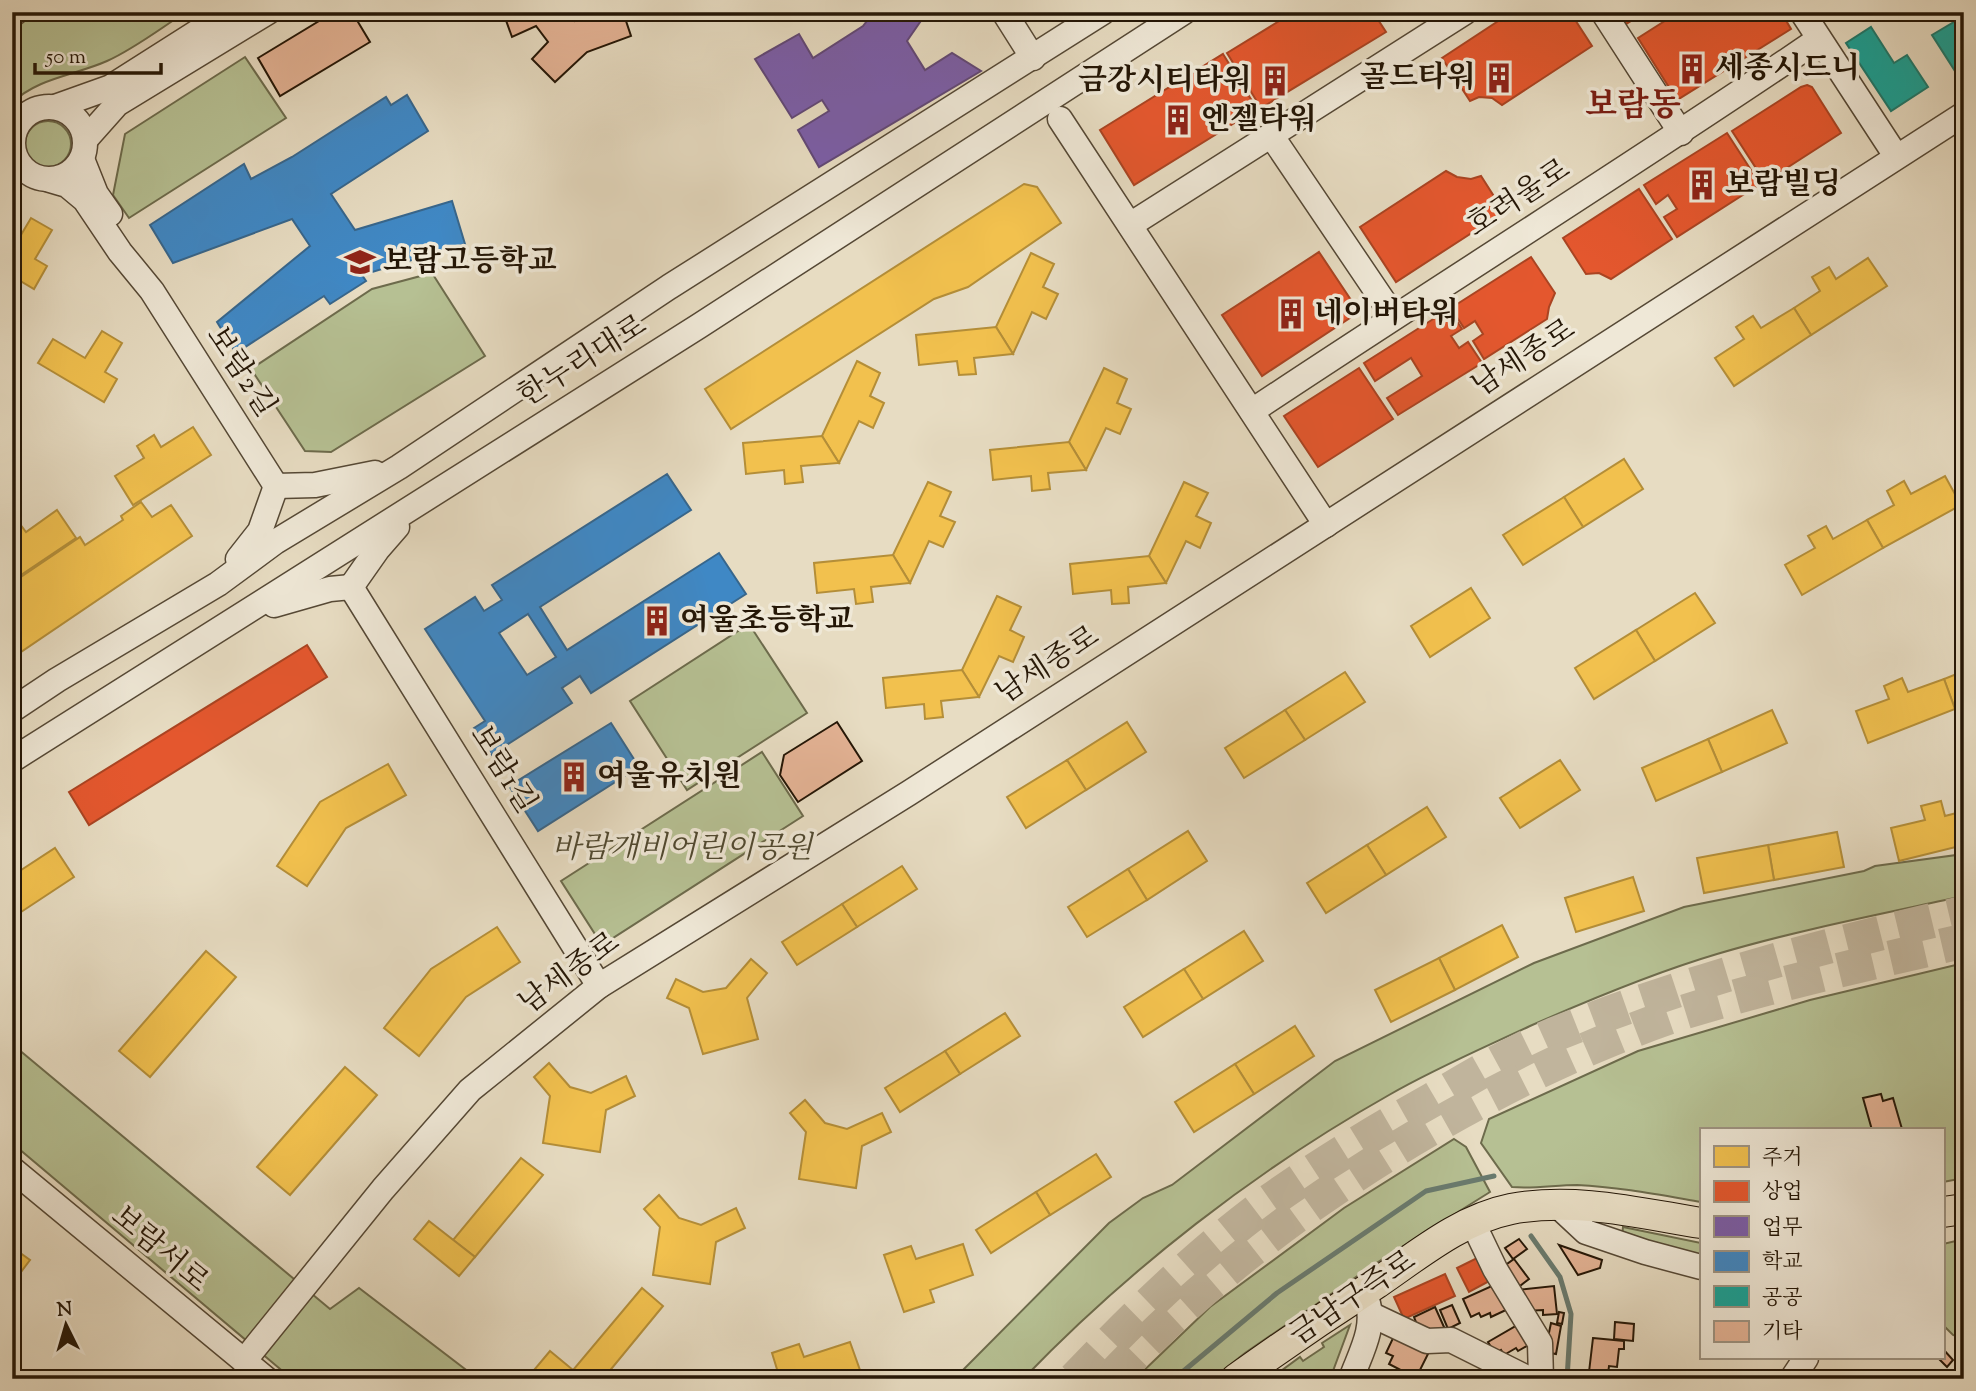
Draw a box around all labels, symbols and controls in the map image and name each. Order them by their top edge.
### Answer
scale bar [35,32,161,76]
text: 50 m [45,43,86,73]
place label: 세종시드니 [1715,48,1860,91]
building icon: 세종시드니 [1675,52,1709,86]
place label: 골드타워 [1360,57,1476,100]
place label: 금강시티타워 [1078,60,1252,103]
building icon: 골드타워 [1482,61,1516,95]
building icon: 금강시티타워 [1258,64,1292,98]
district label: 보람동 [1585,83,1681,131]
place label: 엔젤타워 [1201,99,1317,142]
building icon: 엔젤타워 [1161,103,1195,137]
street label: 호려울로 [1459,149,1579,249]
place label: 보람빌딩 [1725,164,1841,207]
building icon: 보람빌딩 [1685,168,1719,202]
place label: 보람고등학교 [383,241,557,284]
school or university icon: 보람고등학교 [343,245,377,279]
place label: 네이버타워 [1314,293,1459,336]
building icon: 네이버타워 [1274,297,1308,331]
street label: 한누리대로 [510,305,656,419]
street label: 남세종로 [1464,309,1584,409]
street label: 보람2길 [194,318,286,426]
place label: 여울초등학교 [680,600,854,643]
building icon: 여울초등학교 [640,604,674,638]
street label: 남세종로 [988,616,1108,716]
street label: 보람1길 [458,717,546,823]
place label: 여울유치원 [597,756,742,799]
building icon: 여울유치원 [557,760,591,794]
park label: 바람개비어린이공원 [552,828,814,871]
street label: 남세종로 [510,923,630,1025]
legend [1700,1128,1944,1360]
text: 주거 [1762,1144,1803,1174]
text: 상업 [1762,1178,1803,1208]
street label: 보람서로 [101,1196,217,1304]
text: 업무 [1762,1214,1803,1244]
street label: 금남구즉로 [1281,1241,1425,1357]
text: 학교 [1762,1248,1803,1278]
text: 공공 [1762,1284,1803,1314]
north arrow [32,1290,102,1360]
text: N [56,1296,73,1325]
text: 기타 [1762,1318,1803,1348]

